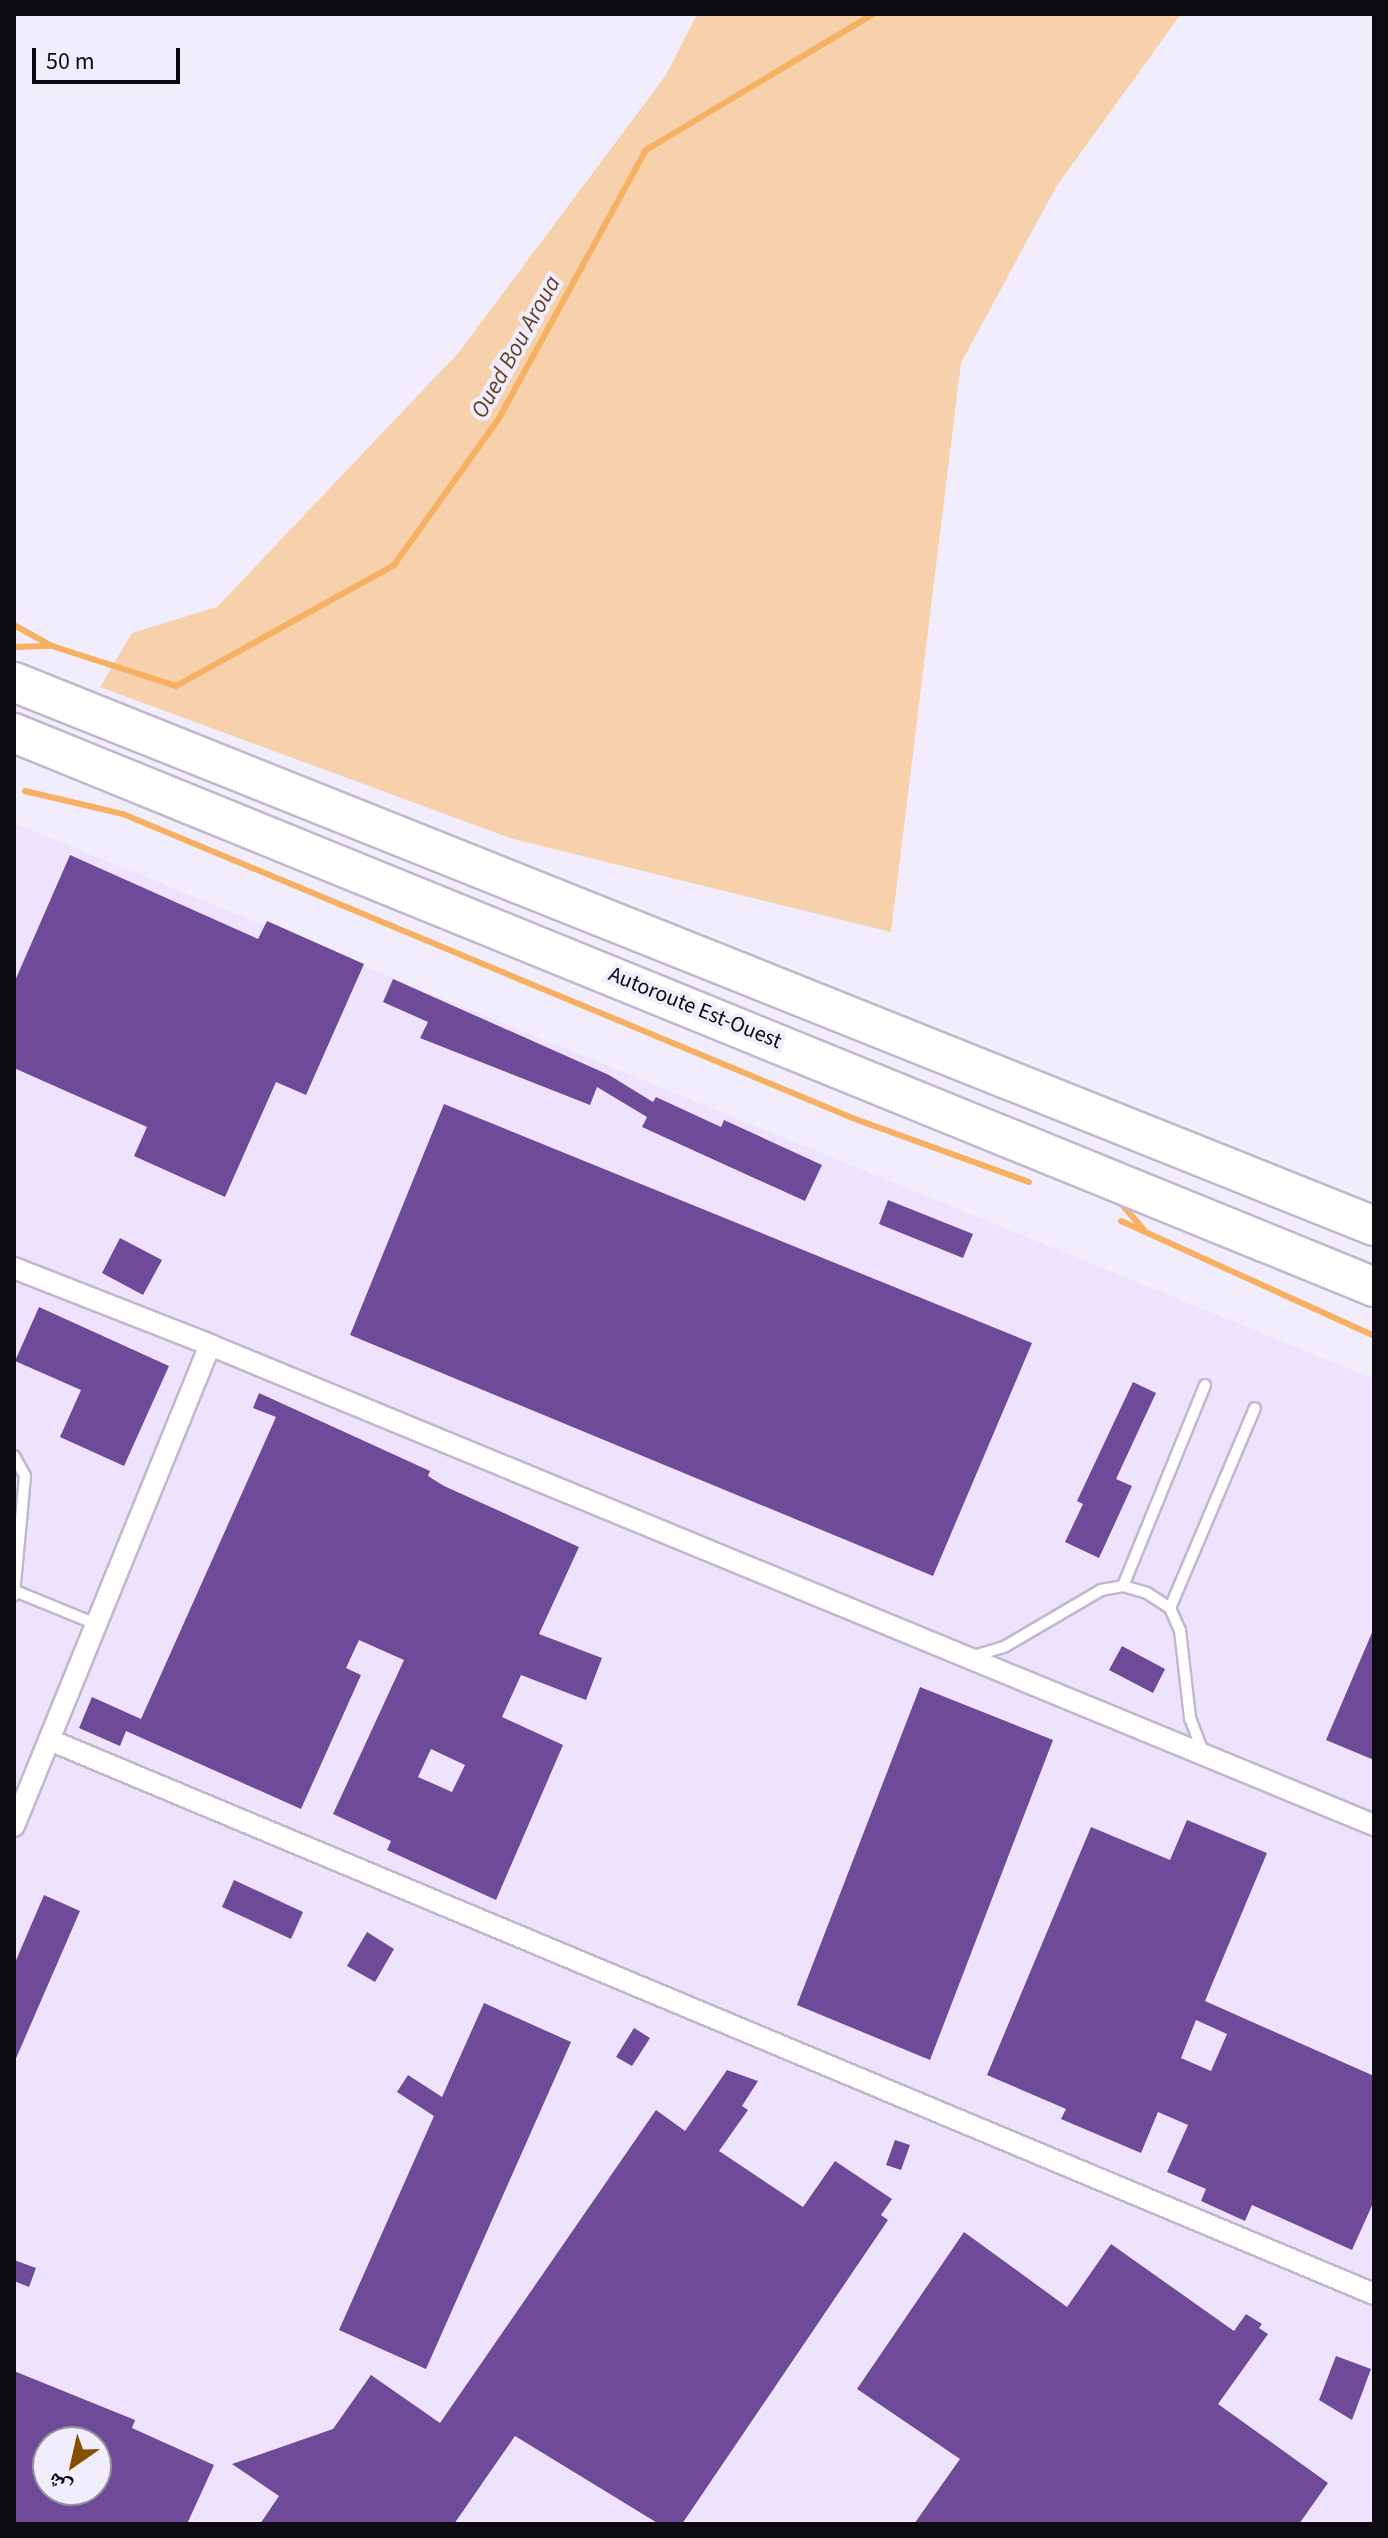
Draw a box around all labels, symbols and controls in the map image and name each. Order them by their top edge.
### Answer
scale bar [36,32,184,82]
text: 50 m [46,44,95,79]
water label: Oued Bou Aroua [465,271,567,423]
street label: Autoroute Est-Ouest [605,961,785,1055]
north arrow [32,2426,112,2506]
text: ش [41,2464,78,2504]

